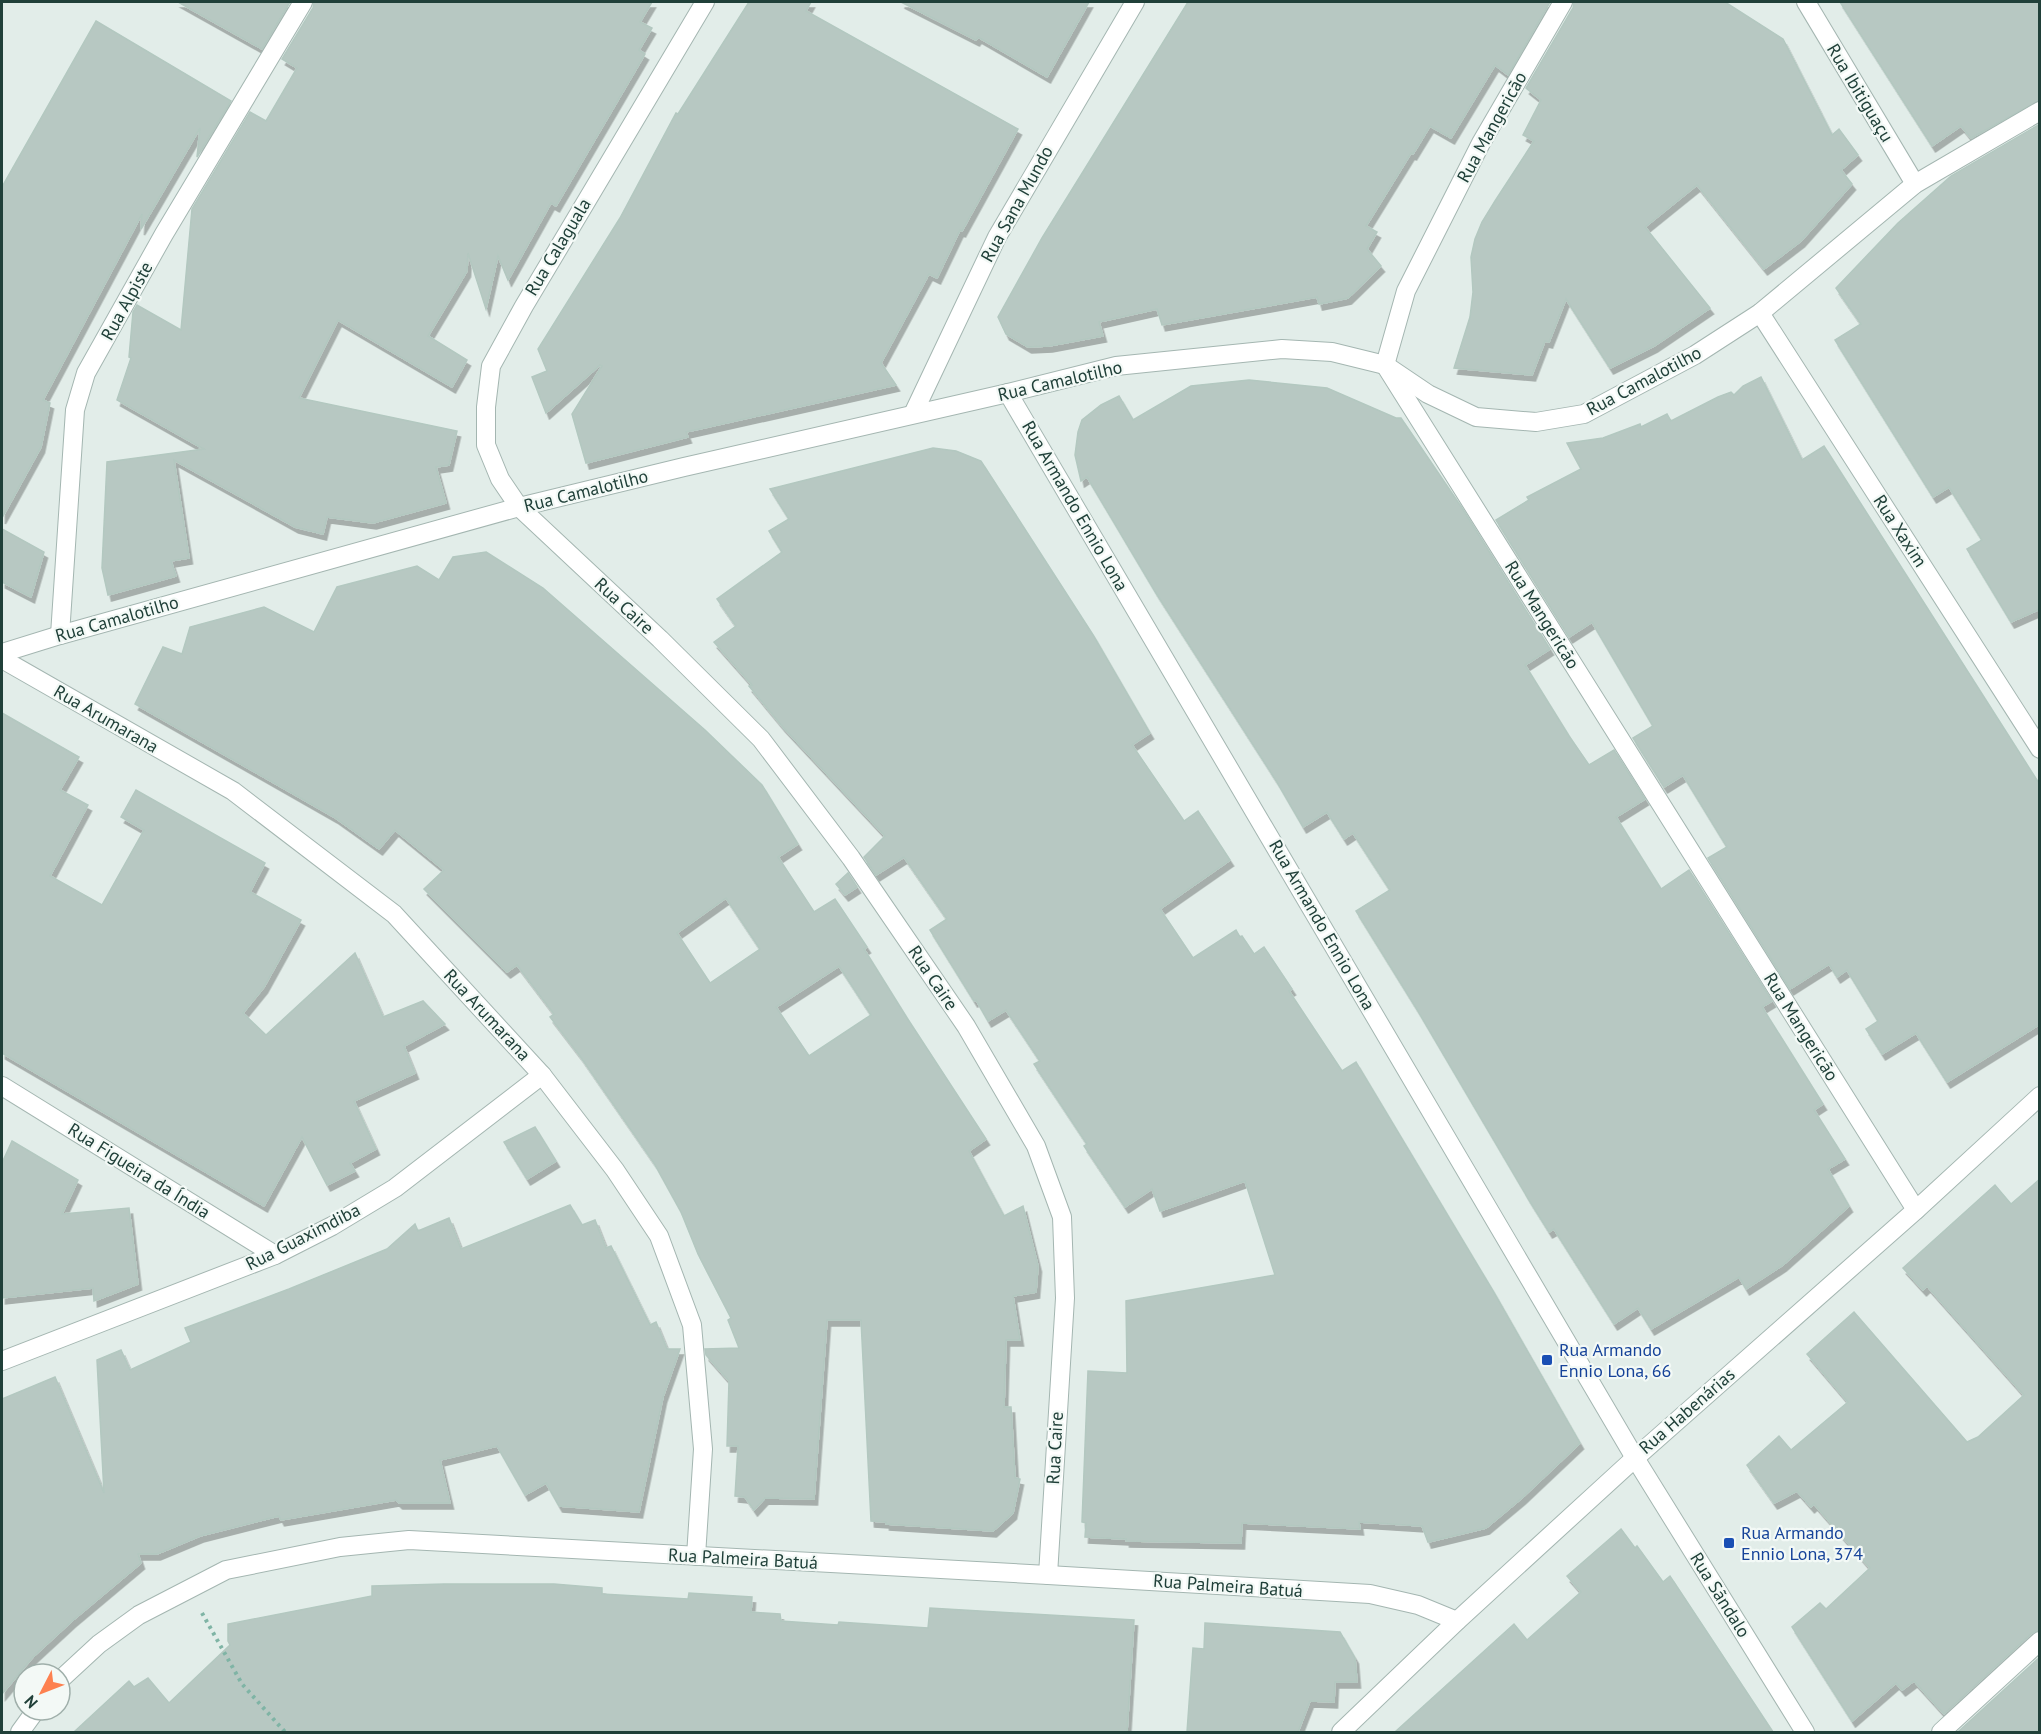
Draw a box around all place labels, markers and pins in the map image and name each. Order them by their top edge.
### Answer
place label: Rua Armando Ennio Lona, 66 [1559,1338,1671,1382]
marker: Rua Armando Ennio Lona, 66 [1540,1353,1554,1367]
place label: Rua Armando Ennio Lona, 374 [1741,1521,1863,1565]
marker: Rua Armando Ennio Lona, 374 [1722,1536,1736,1550]

